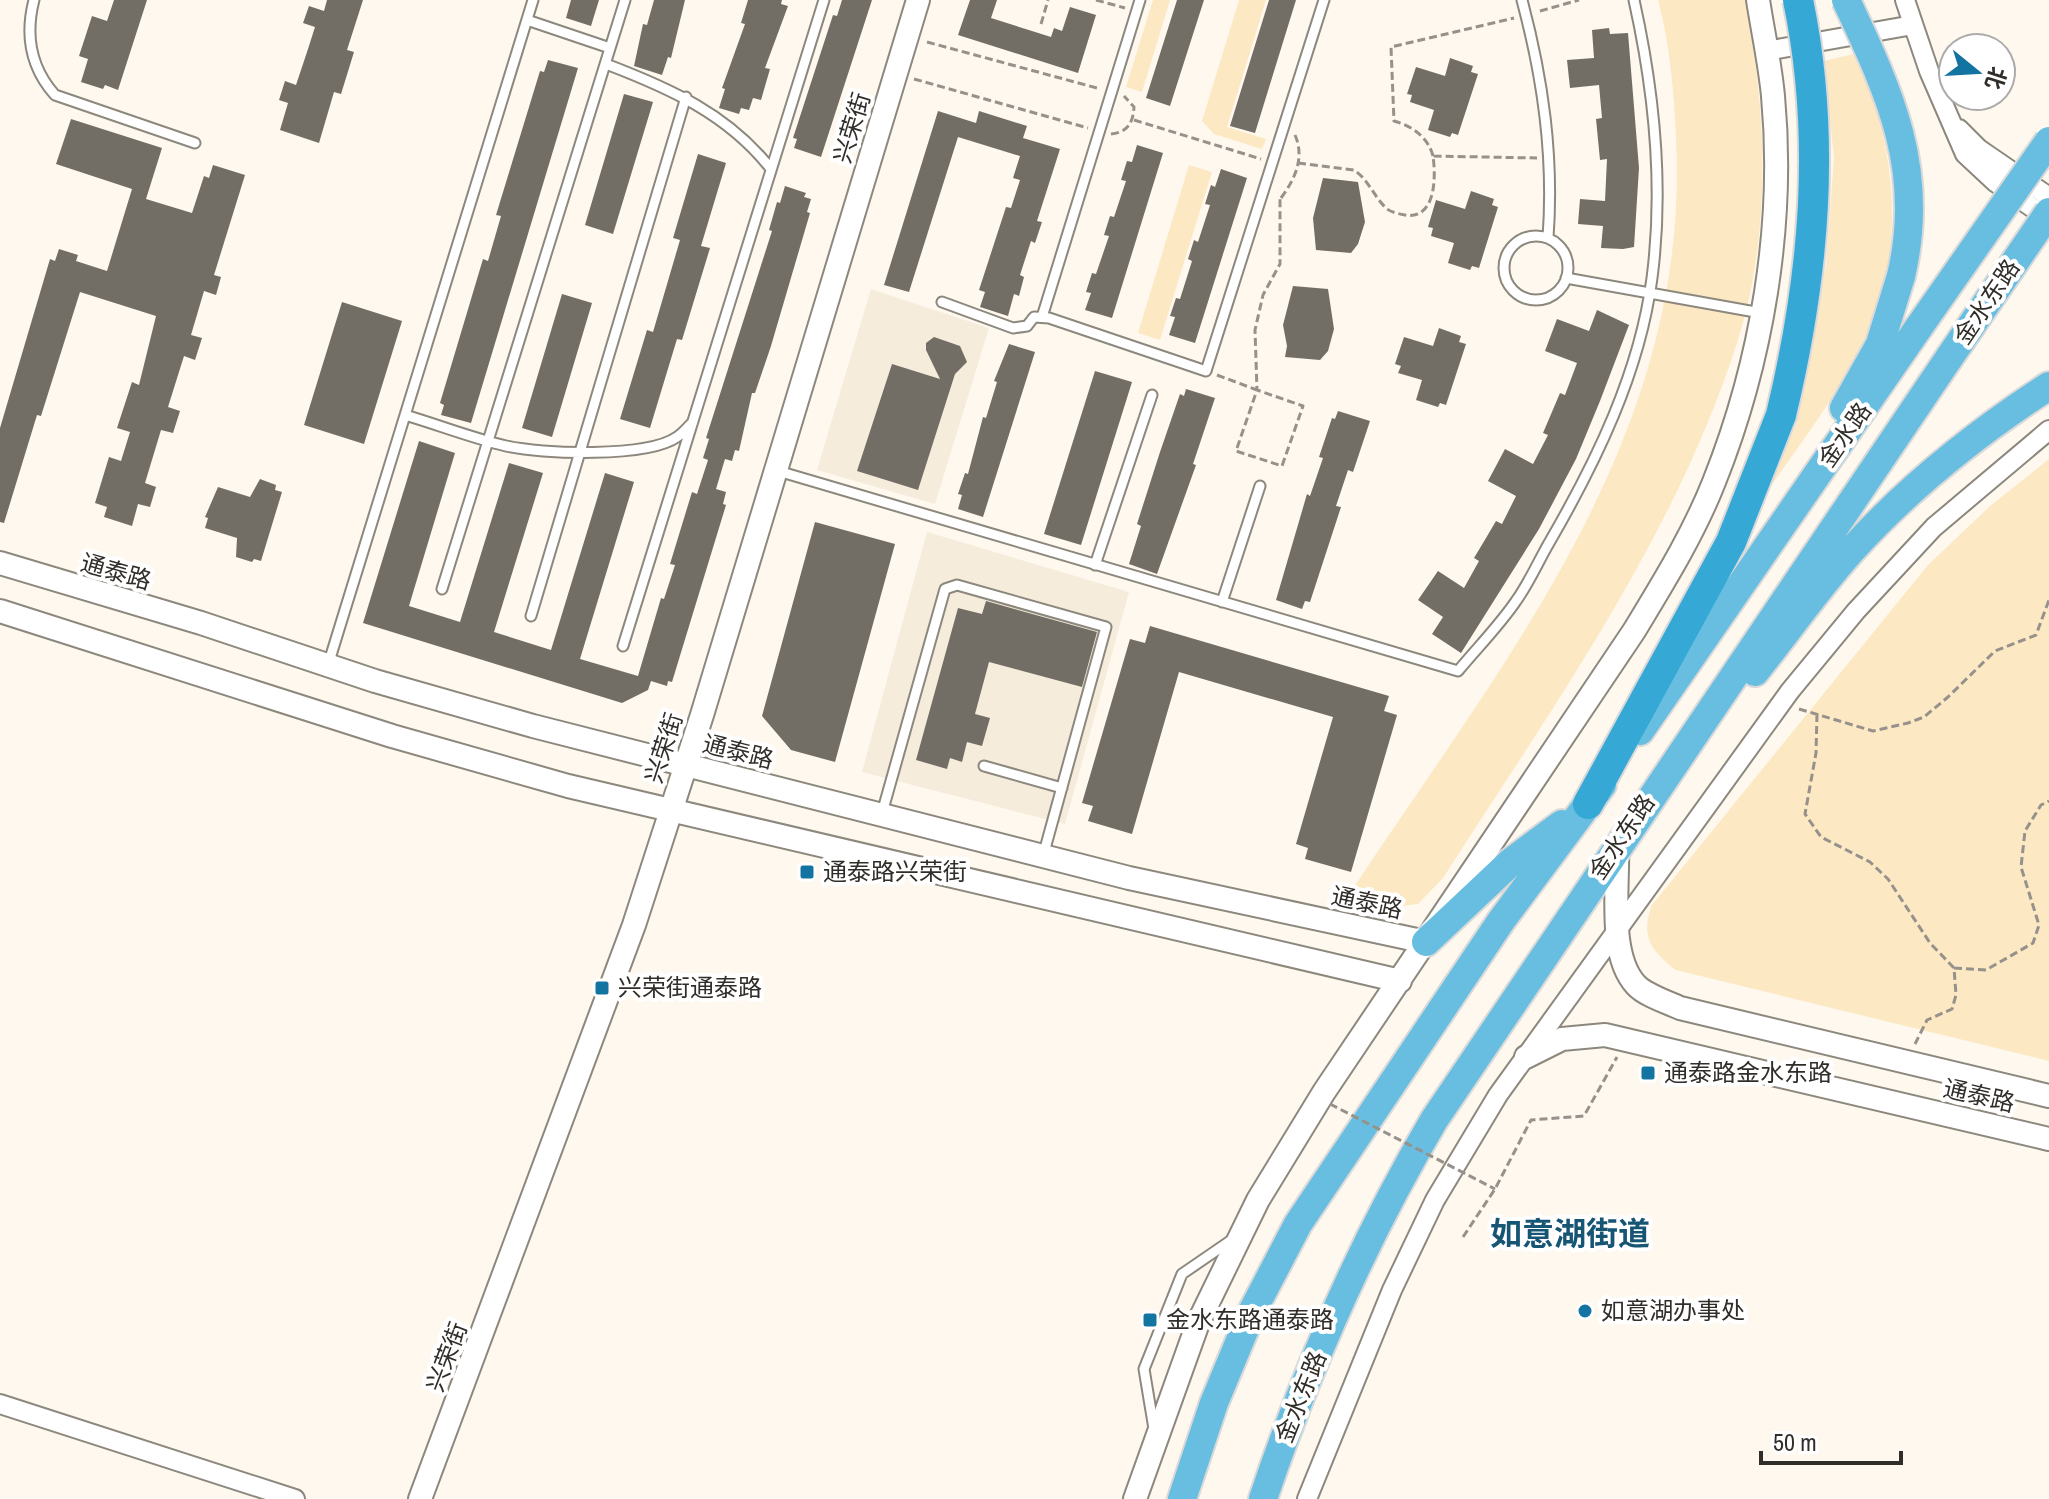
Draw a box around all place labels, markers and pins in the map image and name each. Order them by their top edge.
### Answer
place label: 通泰路兴荣街 [823,855,967,887]
marker: 通泰路兴荣街 [798,863,816,881]
place label: 兴荣街通泰路 [618,971,762,1003]
marker: 兴荣街通泰路 [593,979,611,997]
place label: 通泰路金水东路 [1664,1056,1832,1088]
marker: 通泰路金水东路 [1639,1064,1657,1082]
place label: 如意湖办事处 [1601,1294,1745,1326]
marker: 如意湖办事处 [1576,1302,1594,1320]
place label: 金水东路通泰路 [1166,1303,1334,1335]
marker: 金水东路通泰路 [1141,1311,1159,1329]

